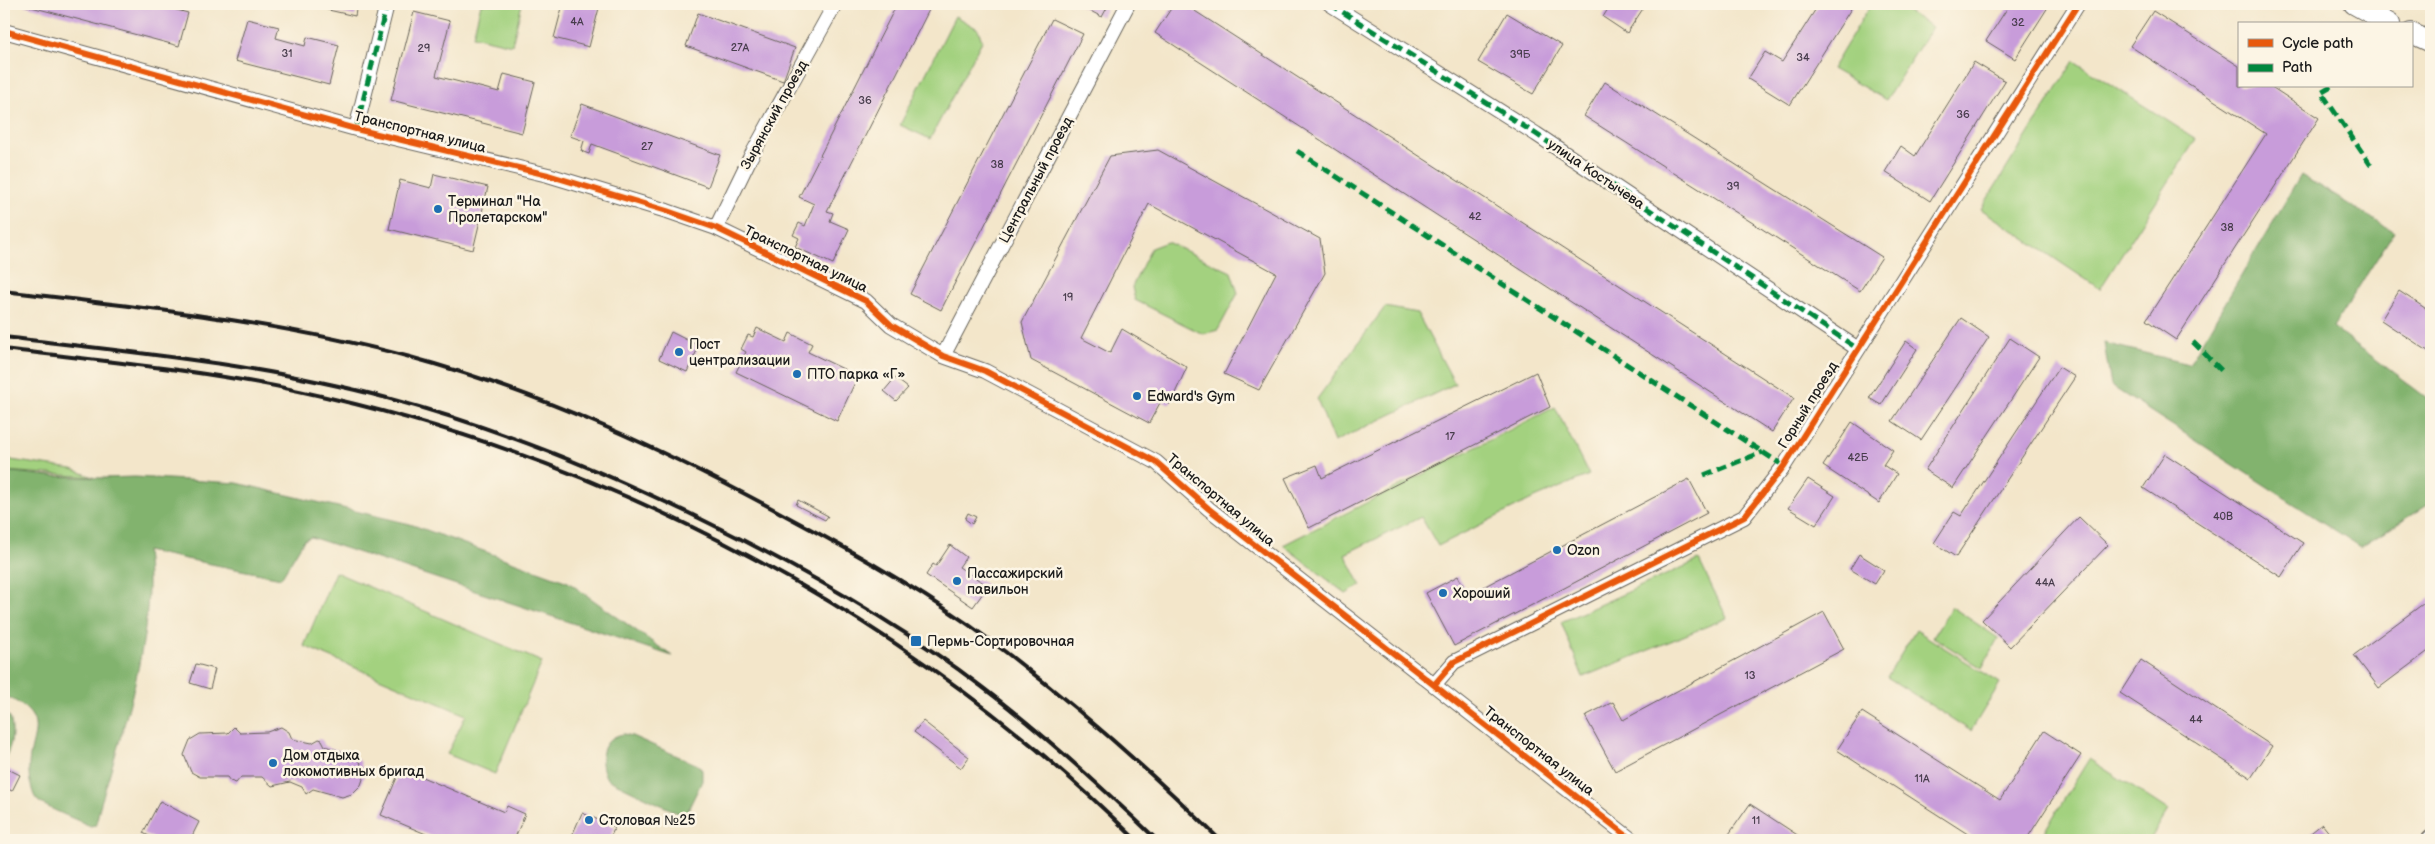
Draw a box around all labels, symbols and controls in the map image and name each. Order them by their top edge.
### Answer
house number: 4А [570,15,584,28]
house number: 32 [2011,16,2025,29]
legend [2238,22,2412,88]
text: Cycle path [2282,34,2353,53]
house number: 27А [731,41,750,54]
house number: 29 [418,42,430,55]
house number: 31 [281,47,293,60]
house number: 39Б [1510,48,1531,61]
house number: 34 [1796,51,1810,64]
street label: Зырянский проезд [737,57,811,173]
text: Path [2282,58,2312,77]
house number: 36 [858,94,872,107]
street label: Транспортная улица [352,107,488,157]
house number: 36 [1956,108,1970,121]
street label: Центральный проезд [996,114,1077,246]
street label: улица Костычева [1544,135,1648,213]
house number: 27 [641,140,654,153]
house number: 38 [990,158,1004,171]
house number: 39 [1726,180,1740,193]
place label: Терминал "На Пролетарском" [448,193,548,226]
marker: Терминал "На Пролетарском" [432,203,444,215]
house number: 42 [1468,210,1482,223]
house number: 38 [2220,221,2234,234]
street label: Транспортная улица [742,222,871,297]
house number: 19 [1063,291,1073,304]
place label: Пост централизации [689,336,790,369]
marker: Пост централизации [673,346,685,358]
street label: Горный проезд [1775,358,1842,452]
place label: ПТО парка «Г» [807,366,905,383]
marker: ПТО парка «Г» [791,368,803,380]
place label: Edward's Gym [1147,388,1235,405]
marker: Edward's Gym [1131,390,1143,402]
house number: 17 [1445,430,1455,443]
street label: Транспортная улица [1164,450,1279,550]
house number: 42Б [1848,451,1869,464]
house number: 40В [2213,510,2233,523]
place label: Ozon [1567,542,1600,559]
marker: Ozon [1551,544,1563,556]
place label: Пассажирский павильон [967,565,1063,598]
marker: Пассажирский павильон [951,575,963,587]
house number: 44А [2035,576,2055,589]
place label: Хороший [1453,585,1511,602]
marker: Хороший [1437,587,1449,599]
place label: Пермь-Сортировочная [927,633,1074,650]
marker: Пермь-Сортировочная [909,634,923,648]
house number: 13 [1744,669,1756,682]
street label: Транспортная улица [1481,703,1598,800]
house number: 44 [2189,713,2203,726]
place label: Дом отдыха локомотивных бригад [283,747,425,780]
marker: Дом отдыха локомотивных бригад [267,757,279,769]
house number: 11А [1914,772,1930,785]
place label: Столовая №25 [599,812,696,829]
marker: Столовая №25 [583,814,595,826]
house number: 11 [1752,814,1760,827]

